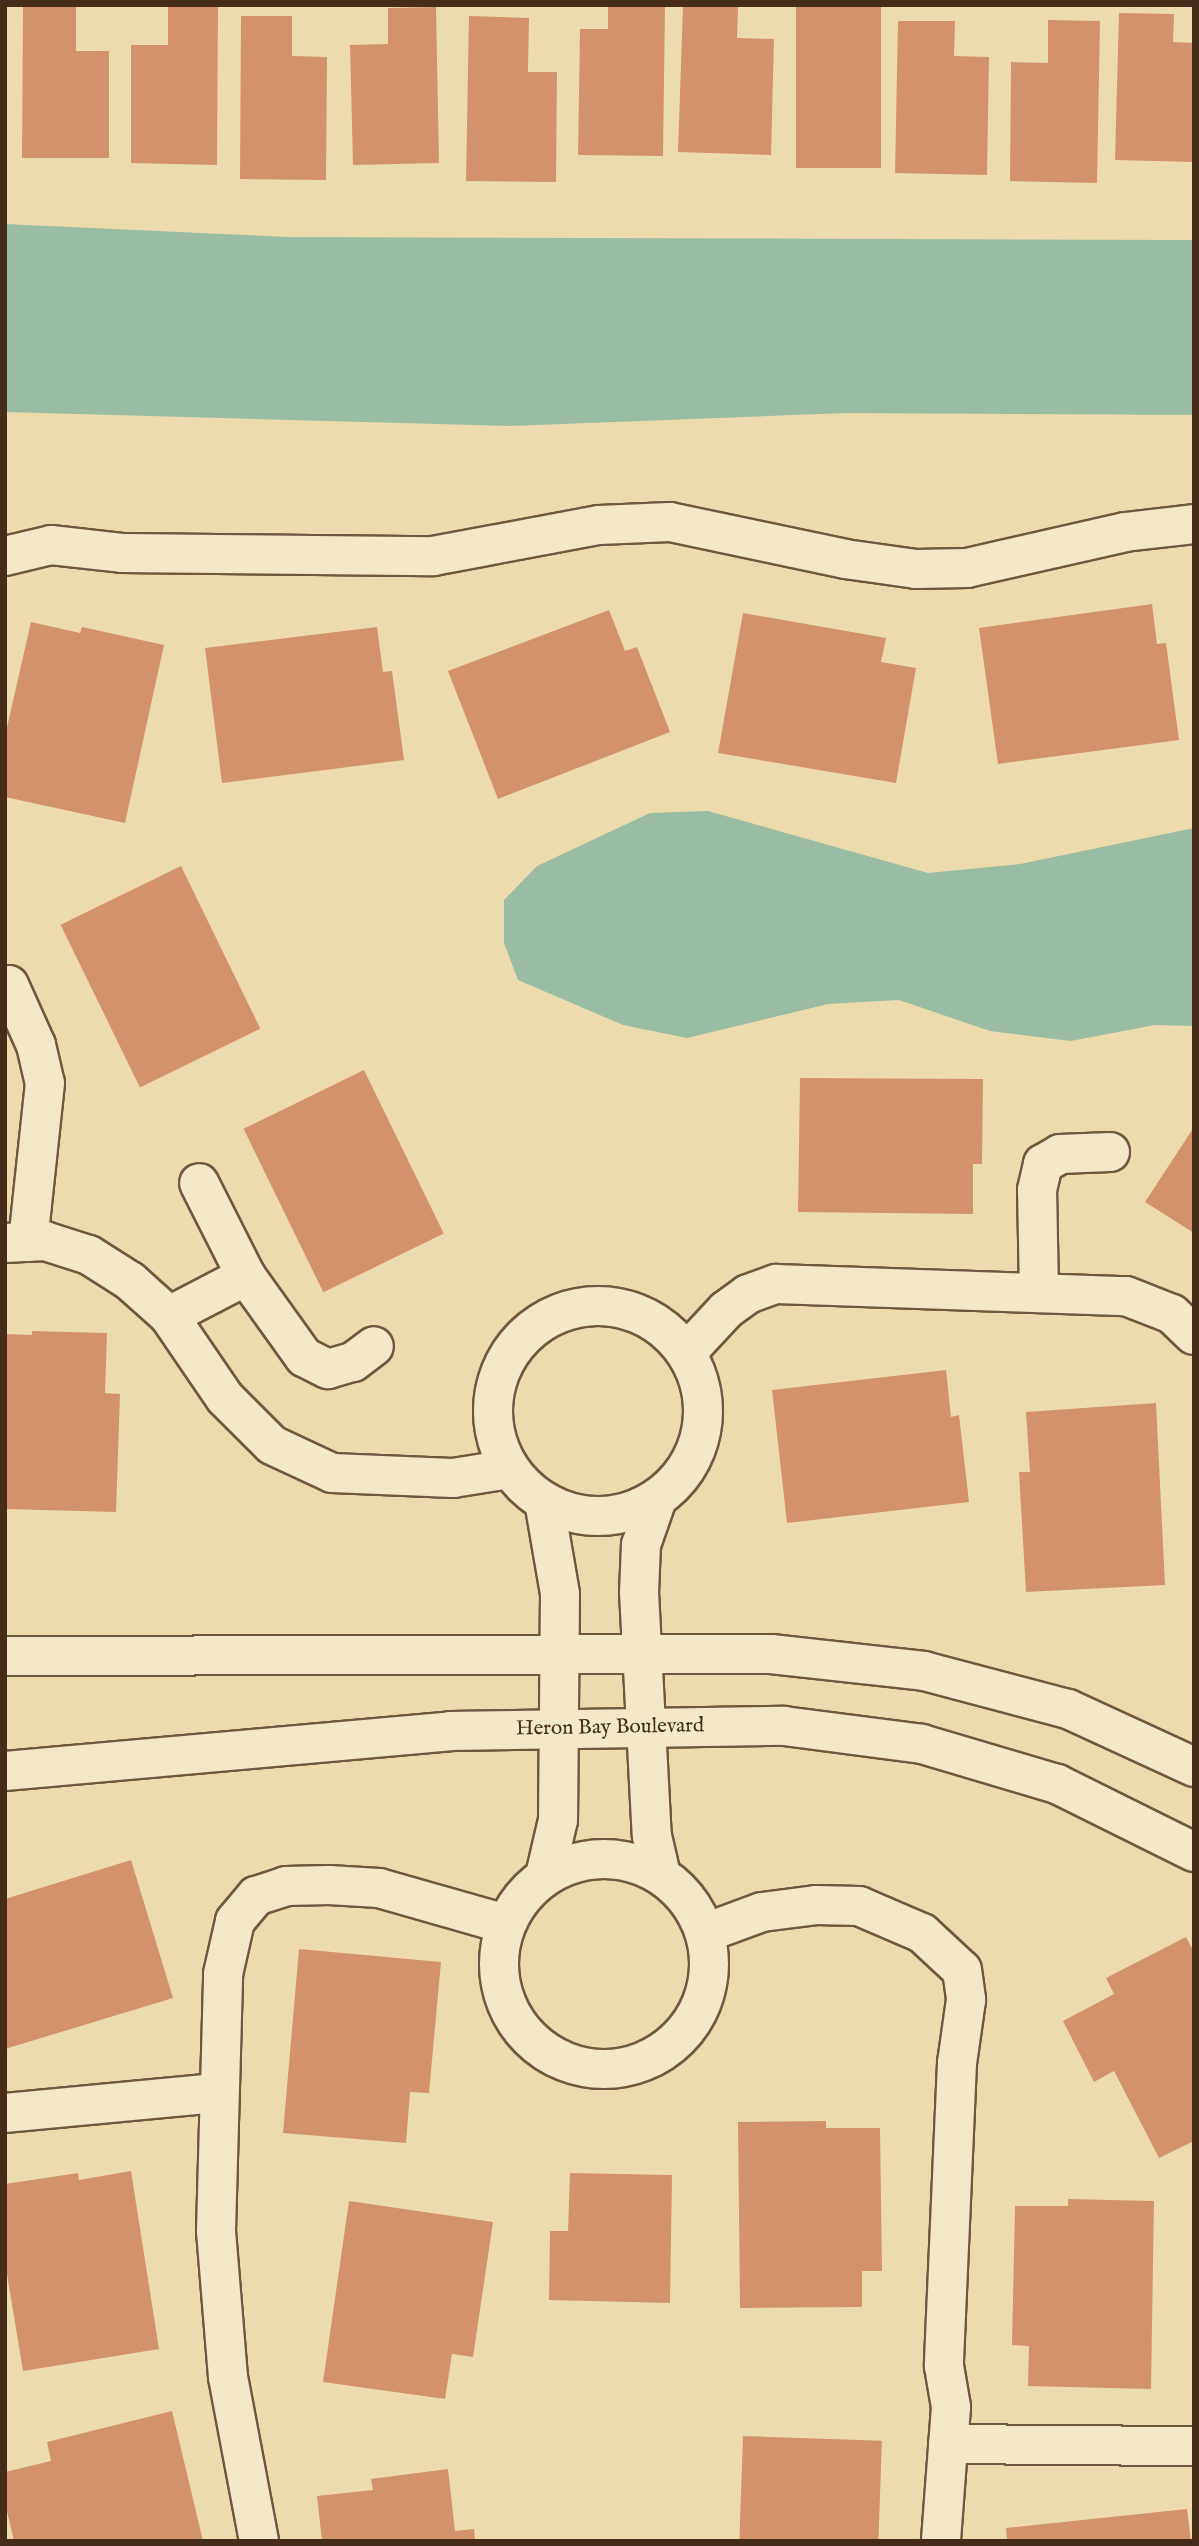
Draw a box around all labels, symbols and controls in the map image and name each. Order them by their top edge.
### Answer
street label: Heron Bay Boulevard [516,1714,704,1742]

